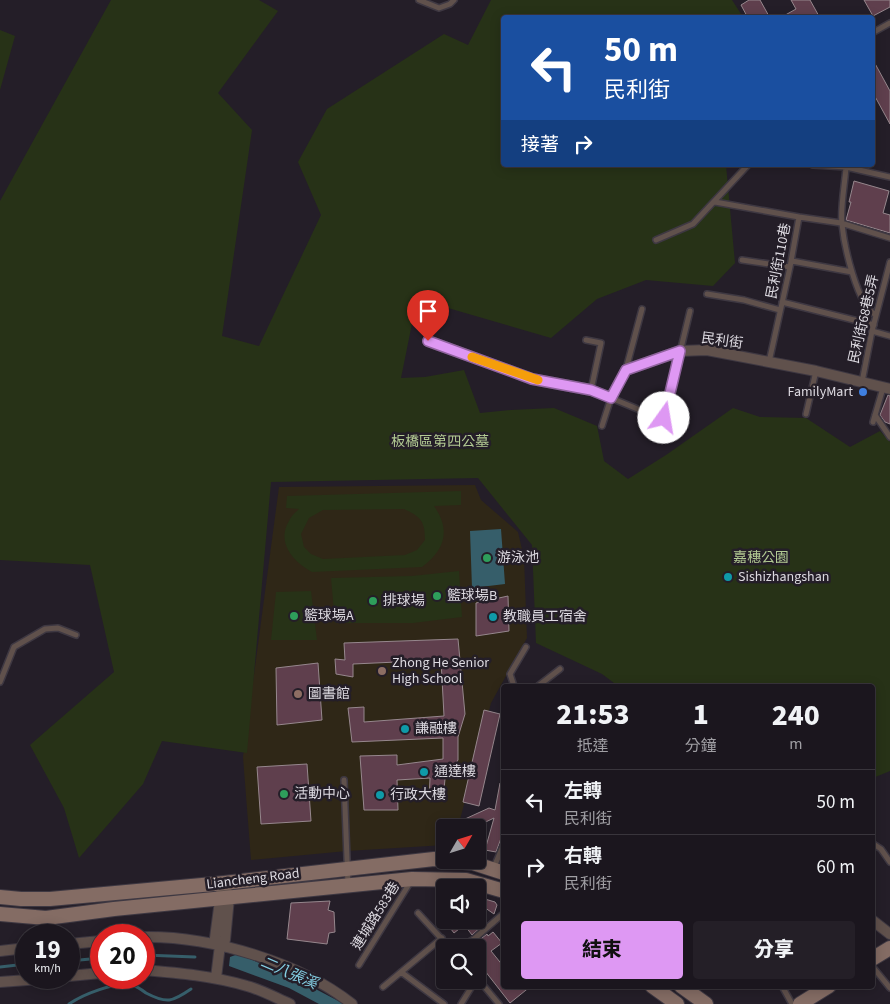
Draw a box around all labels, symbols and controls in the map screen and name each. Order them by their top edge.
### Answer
text: 50 m [604,25,678,75]
icon: left [521,35,586,100]
text: 民利街 [604,74,670,106]
icon: right [569,130,597,158]
text: 接著 [521,132,559,159]
street label: 民利街110巷 [762,221,796,301]
street label: 民利街68巷5弄 [844,272,884,366]
pin [407,290,449,341]
icon: arrive [414,297,442,325]
street label: 民利街 [700,328,744,354]
place label: FamilyMart [788,382,853,402]
marker: FamilyMart [857,386,869,398]
position arrow [637,391,689,443]
park label: 板橋區第四公墓 [391,432,489,452]
place label: 游泳池 [497,548,539,568]
park label: 嘉穗公園 [733,548,789,568]
marker: 游泳池 [481,552,493,564]
place label: Sishizhangshan [738,567,829,587]
marker: Sishizhangshan [722,571,734,583]
place label: 籃球場B [447,586,497,606]
marker: 籃球場B [431,590,443,602]
place label: 排球場 [383,591,425,611]
marker: 排球場 [367,595,379,607]
place label: 籃球場A [304,606,354,626]
place label: 教職員工宿舍 [503,607,587,627]
marker: 籃球場A [288,610,300,622]
marker: 教職員工宿舍 [487,611,499,623]
place label: Zhong He Senior High School [392,653,489,689]
marker: Zhong He Senior High School [376,665,388,677]
place label: 圖書館 [308,684,350,704]
marker: 圖書館 [292,688,304,700]
text: 21:53 [556,693,630,736]
text: 1 [693,693,709,736]
text: 240 [772,694,820,737]
place label: 謙融樓 [415,719,457,739]
marker: 謙融樓 [399,723,411,735]
text: m [789,733,802,755]
text: 抵達 [577,735,609,757]
text: 分鐘 [685,735,717,757]
place label: 通達樓 [434,762,476,782]
marker: 通達樓 [418,766,430,778]
text: 左轉 [564,778,602,805]
place label: 活動中心 [294,784,350,804]
place label: 行政大樓 [390,785,446,805]
marker: 活動中心 [278,788,290,800]
icon: left [521,788,549,816]
marker: 行政大樓 [374,789,386,801]
text: 50 m [817,789,855,816]
text: 民利街 [564,808,612,830]
north arrow [436,819,486,869]
map controls [436,819,486,989]
text: 右轉 [564,843,602,870]
icon: right [521,853,549,881]
text: 60 m [817,854,855,881]
street label: Liancheng Road [205,863,301,895]
text: 民利街 [564,873,612,895]
street label: 連城路583巷 [347,878,405,954]
button: sound [436,879,486,929]
button: 結束 [521,921,683,979]
button: 分享 [693,921,855,979]
speed limit sign: 20 [90,924,155,989]
text: 19 [34,932,61,968]
button: search [436,939,486,989]
water label: 二八張溪 [257,952,323,995]
text: km/h [34,960,61,977]

